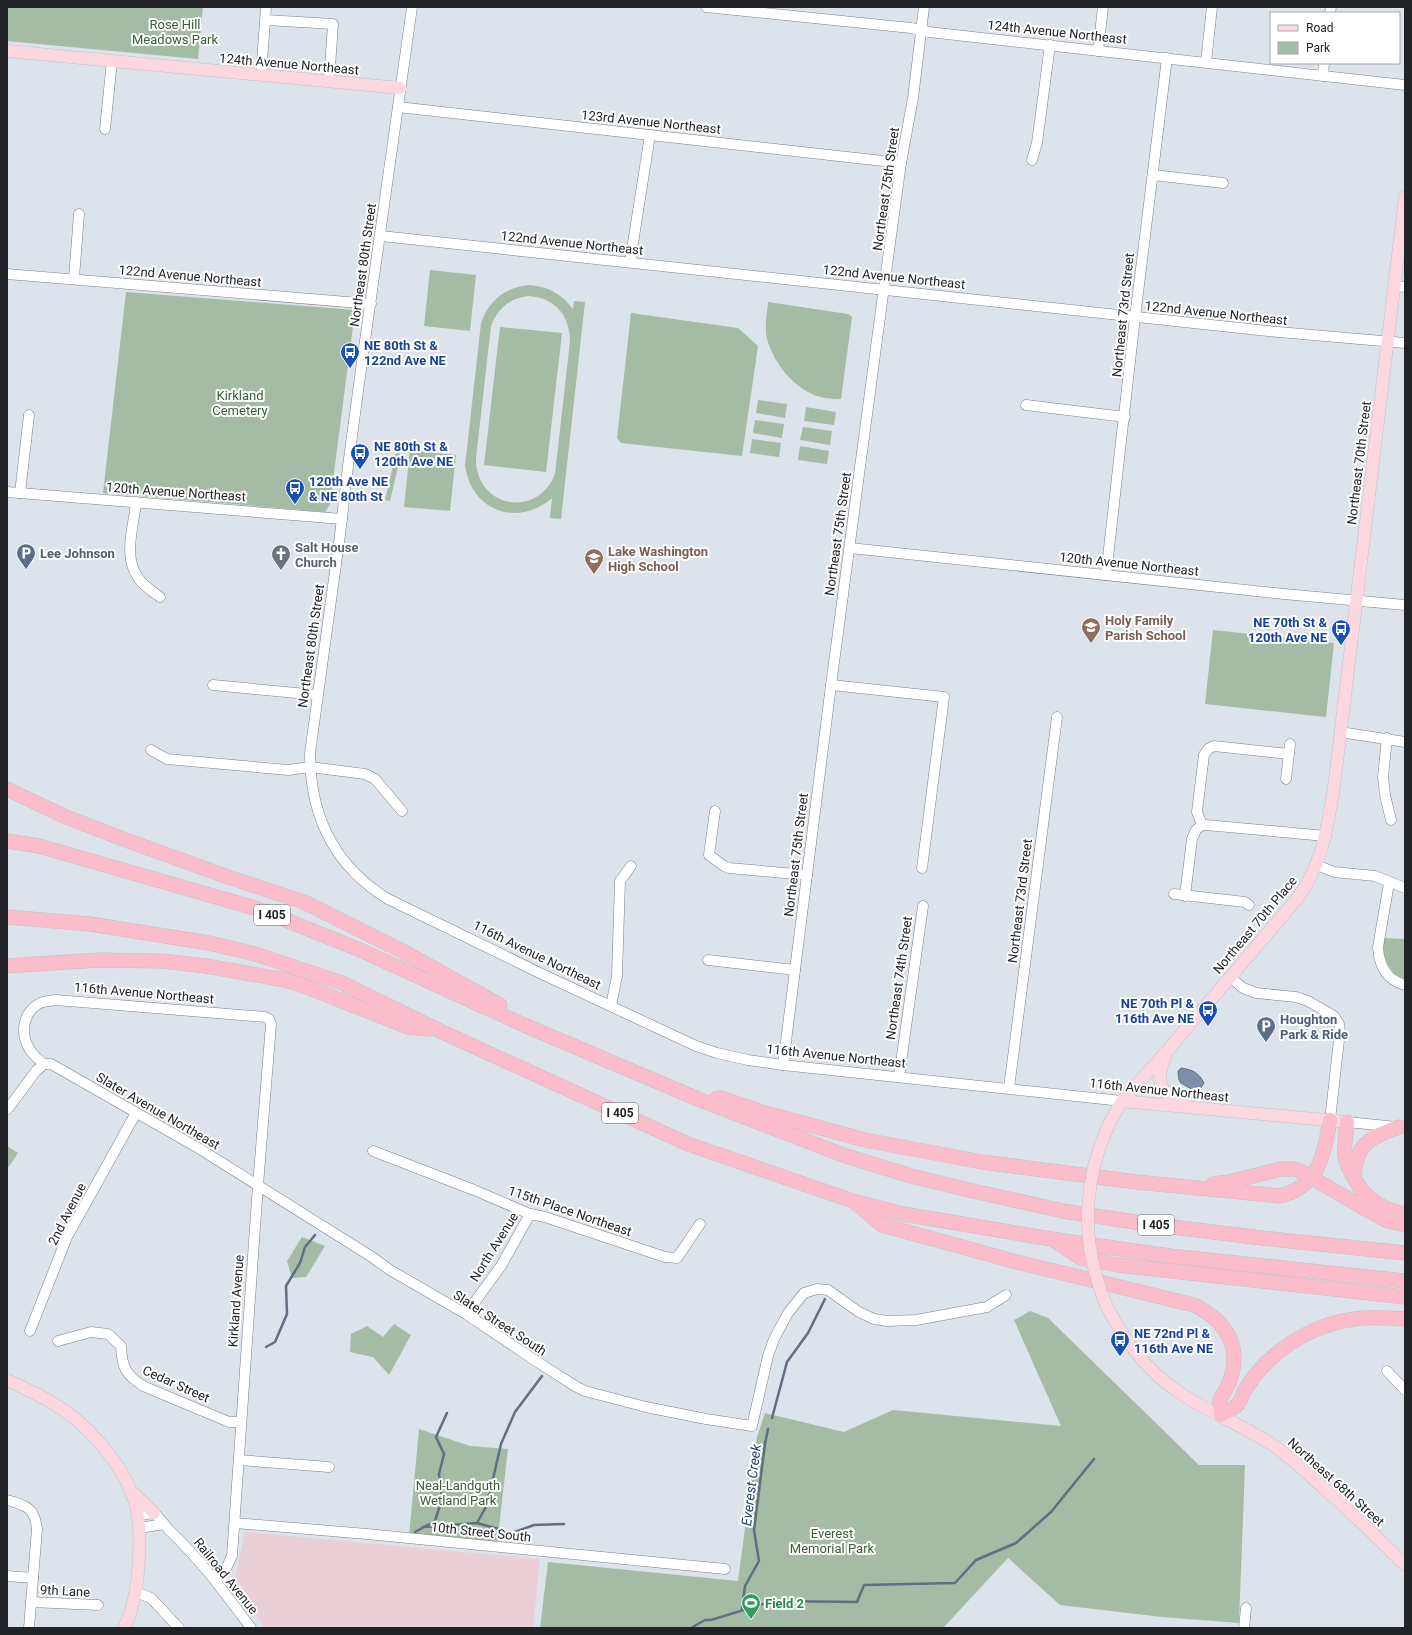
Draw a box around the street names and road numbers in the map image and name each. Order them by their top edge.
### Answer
street label: 124th Avenue Northeast [987,17,1127,47]
street label: 124th Avenue Northeast [219,50,359,78]
street label: 123rd Avenue Northeast [580,107,722,137]
street label: Northeast 75th Street [870,126,902,252]
street label: Northeast 80th Street [347,202,379,328]
street label: 122nd Avenue Northeast [500,228,644,258]
street label: Northeast 73rd Street [1109,252,1137,378]
street label: 122nd Avenue Northeast [118,262,262,290]
street label: 122nd Avenue Northeast [822,262,966,292]
street label: 122nd Avenue Northeast [1144,298,1288,328]
street label: Northeast 70th Street [1344,400,1374,526]
street label: Northeast 75th Street [822,471,854,597]
street label: 120th Avenue Northeast [106,480,246,504]
street label: 120th Avenue Northeast [1059,549,1199,579]
street label: Northeast 80th Street [295,583,327,709]
street label: Northeast 75th Street [781,792,811,918]
street label: Northeast 73rd Street [1005,838,1035,964]
street label: Northeast 70th Place [1210,873,1300,977]
road number: I 405 [254,905,290,925]
street label: Northeast 74th Street [883,915,915,1041]
street label: 116th Avenue Northeast [471,918,603,992]
street label: 116th Avenue Northeast [74,979,214,1007]
street label: 116th Avenue Northeast [766,1041,906,1071]
street label: Slater Avenue Northeast [94,1069,222,1153]
street label: 116th Avenue Northeast [1089,1075,1229,1105]
road number: I 405 [602,1103,638,1123]
street label: 2nd Avenue [45,1180,89,1248]
street label: 115th Place Northeast [506,1183,634,1239]
street label: North Avenue [467,1210,521,1284]
road number: I 405 [1138,1215,1174,1235]
street label: Kirkland Avenue [225,1254,247,1348]
street label: Slater Street South [451,1287,549,1359]
street label: Cedar Street [140,1363,212,1405]
street label: Northeast 68th Street [1285,1435,1387,1529]
street label: 10th Street South [430,1519,532,1545]
street label: Railroad Avenue [191,1535,261,1617]
street label: 9th Lane [40,1582,91,1600]

